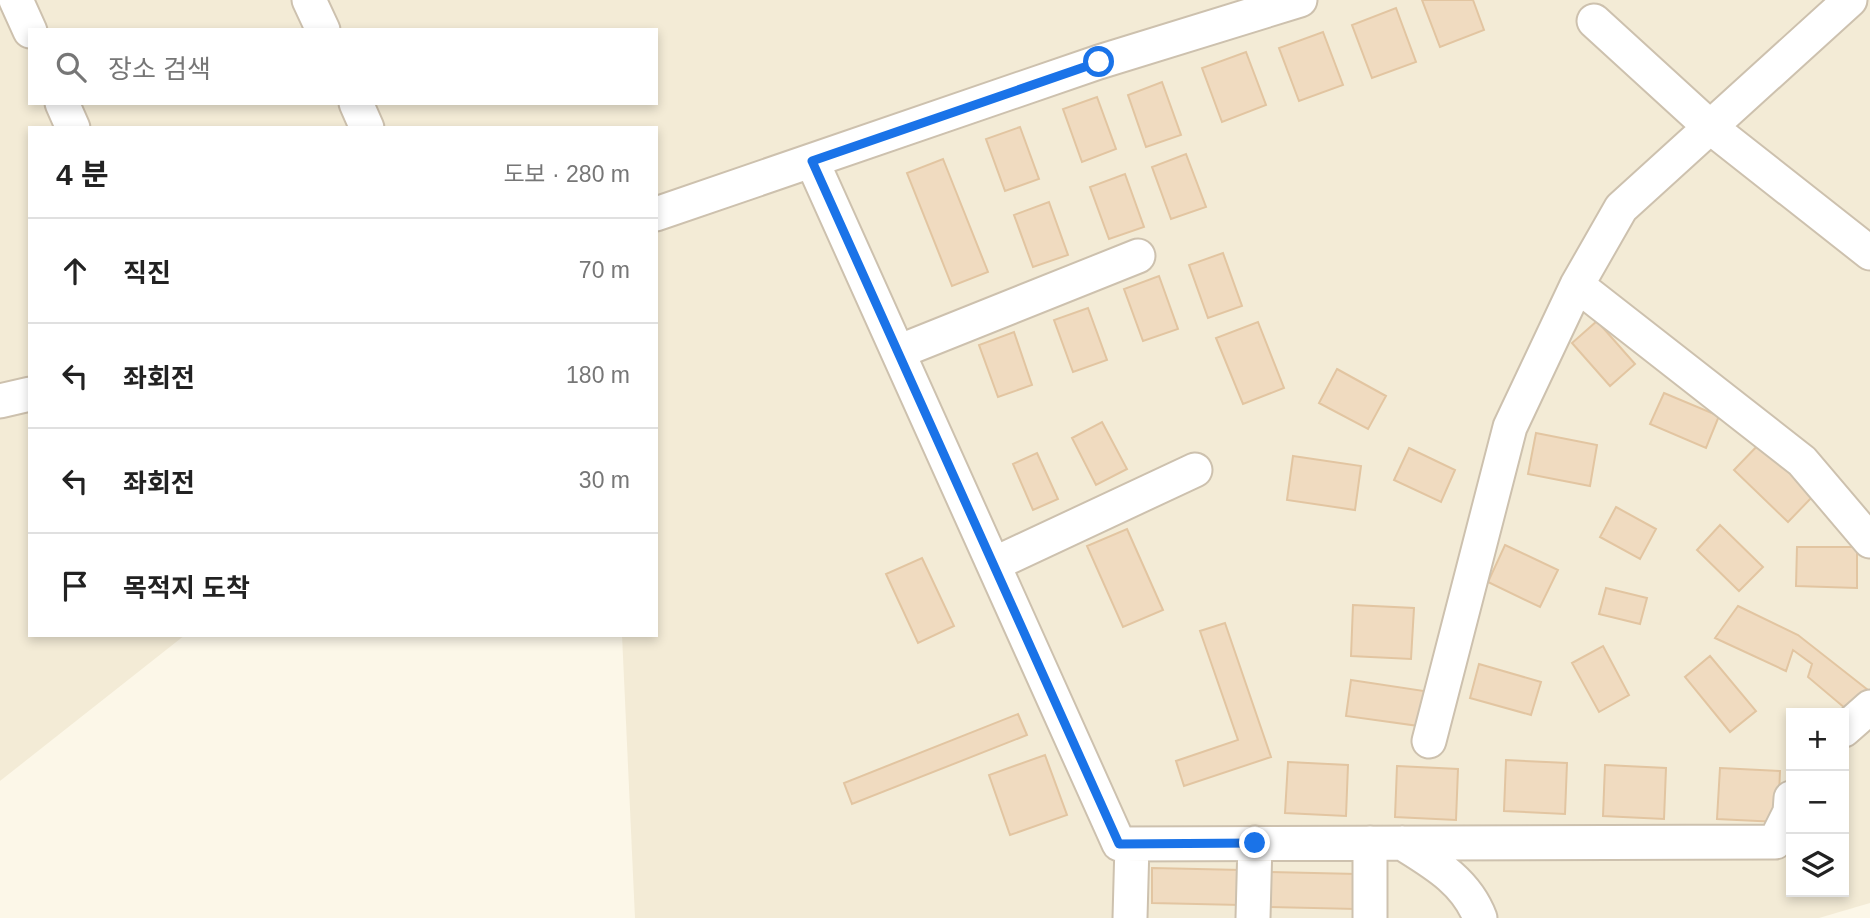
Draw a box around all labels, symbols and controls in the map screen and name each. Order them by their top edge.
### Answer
search box [28,28,658,105]
route start [1083,46,1114,77]
icon: search [52,48,90,86]
text: 장소 검색 [108,54,211,84]
text: 4 분 [56,158,109,191]
text: 도보 · 280 m [503,161,630,187]
icon: ahead [56,252,94,290]
text: 70 m [579,257,630,283]
text: 직진 [123,258,171,288]
icon: left [56,357,94,395]
text: 180 m [566,362,630,388]
text: 좌회전 [123,363,195,393]
icon: left [56,462,94,500]
text: 30 m [579,467,630,493]
text: 좌회전 [123,468,195,498]
icon: arrive [56,567,94,605]
text: 목적지 도착 [123,573,250,603]
map controls [1786,708,1849,897]
button: + [1786,708,1849,771]
button: − [1786,771,1849,834]
route end [1239,827,1270,858]
button: layers [1786,834,1849,897]

